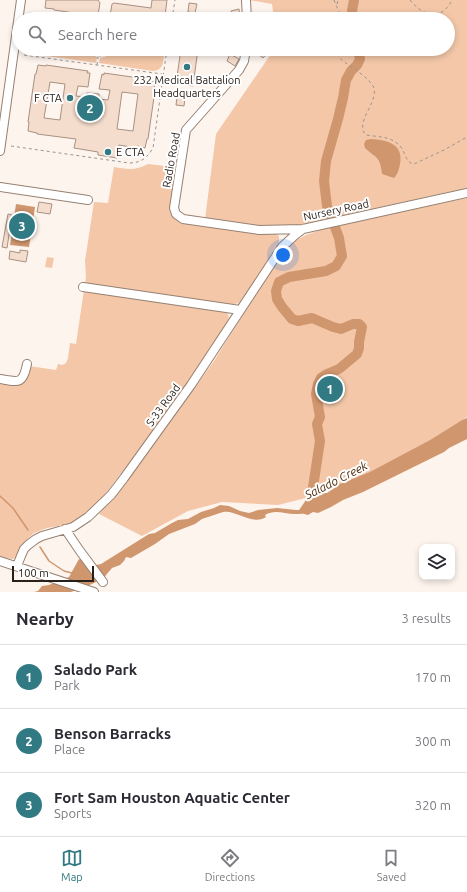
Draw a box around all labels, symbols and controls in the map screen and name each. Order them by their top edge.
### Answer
search box [12,12,455,56]
icon: search [26,23,48,45]
text: Search here [58,26,137,43]
marker: 232 Medical Battalion Headquarters [182,62,192,72]
place label: 232 Medical Battalion Headquarters [133,74,241,99]
place label: F CTA [34,92,63,104]
marker: F CTA [65,93,75,103]
pin: 2 [77,93,103,123]
street label: Radio Road [160,131,182,189]
place label: E CTA [116,146,145,158]
marker: E CTA [103,147,113,157]
street label: Nursery Road [302,197,370,223]
pin: 3 [9,211,35,241]
your location [273,245,293,265]
pin: 1 [317,374,343,404]
street label: S-33 Road [144,382,182,428]
water label: Salado Creek [302,458,370,502]
map controls [419,544,455,580]
button: layers [419,544,455,580]
scale bar [12,564,94,583]
text: 100 m [18,567,49,579]
text: Nearby [16,609,74,628]
text: 3 results [401,611,451,625]
text: Salado Park [54,661,137,678]
text: 1 [25,670,33,684]
text: 170 m [415,670,451,684]
text: Park [54,678,80,692]
text: Benson Barracks [54,725,171,742]
text: 2 [25,734,33,748]
text: 300 m [415,734,451,748]
text: Place [54,742,85,756]
text: Fort Sam Houston Aquatic Center [54,789,290,806]
text: 3 [25,798,33,812]
text: 320 m [415,798,451,812]
text: Sports [54,806,92,820]
tab: Map [61,847,83,883]
tab: Directions [205,847,255,883]
tab: Saved [377,847,406,883]

